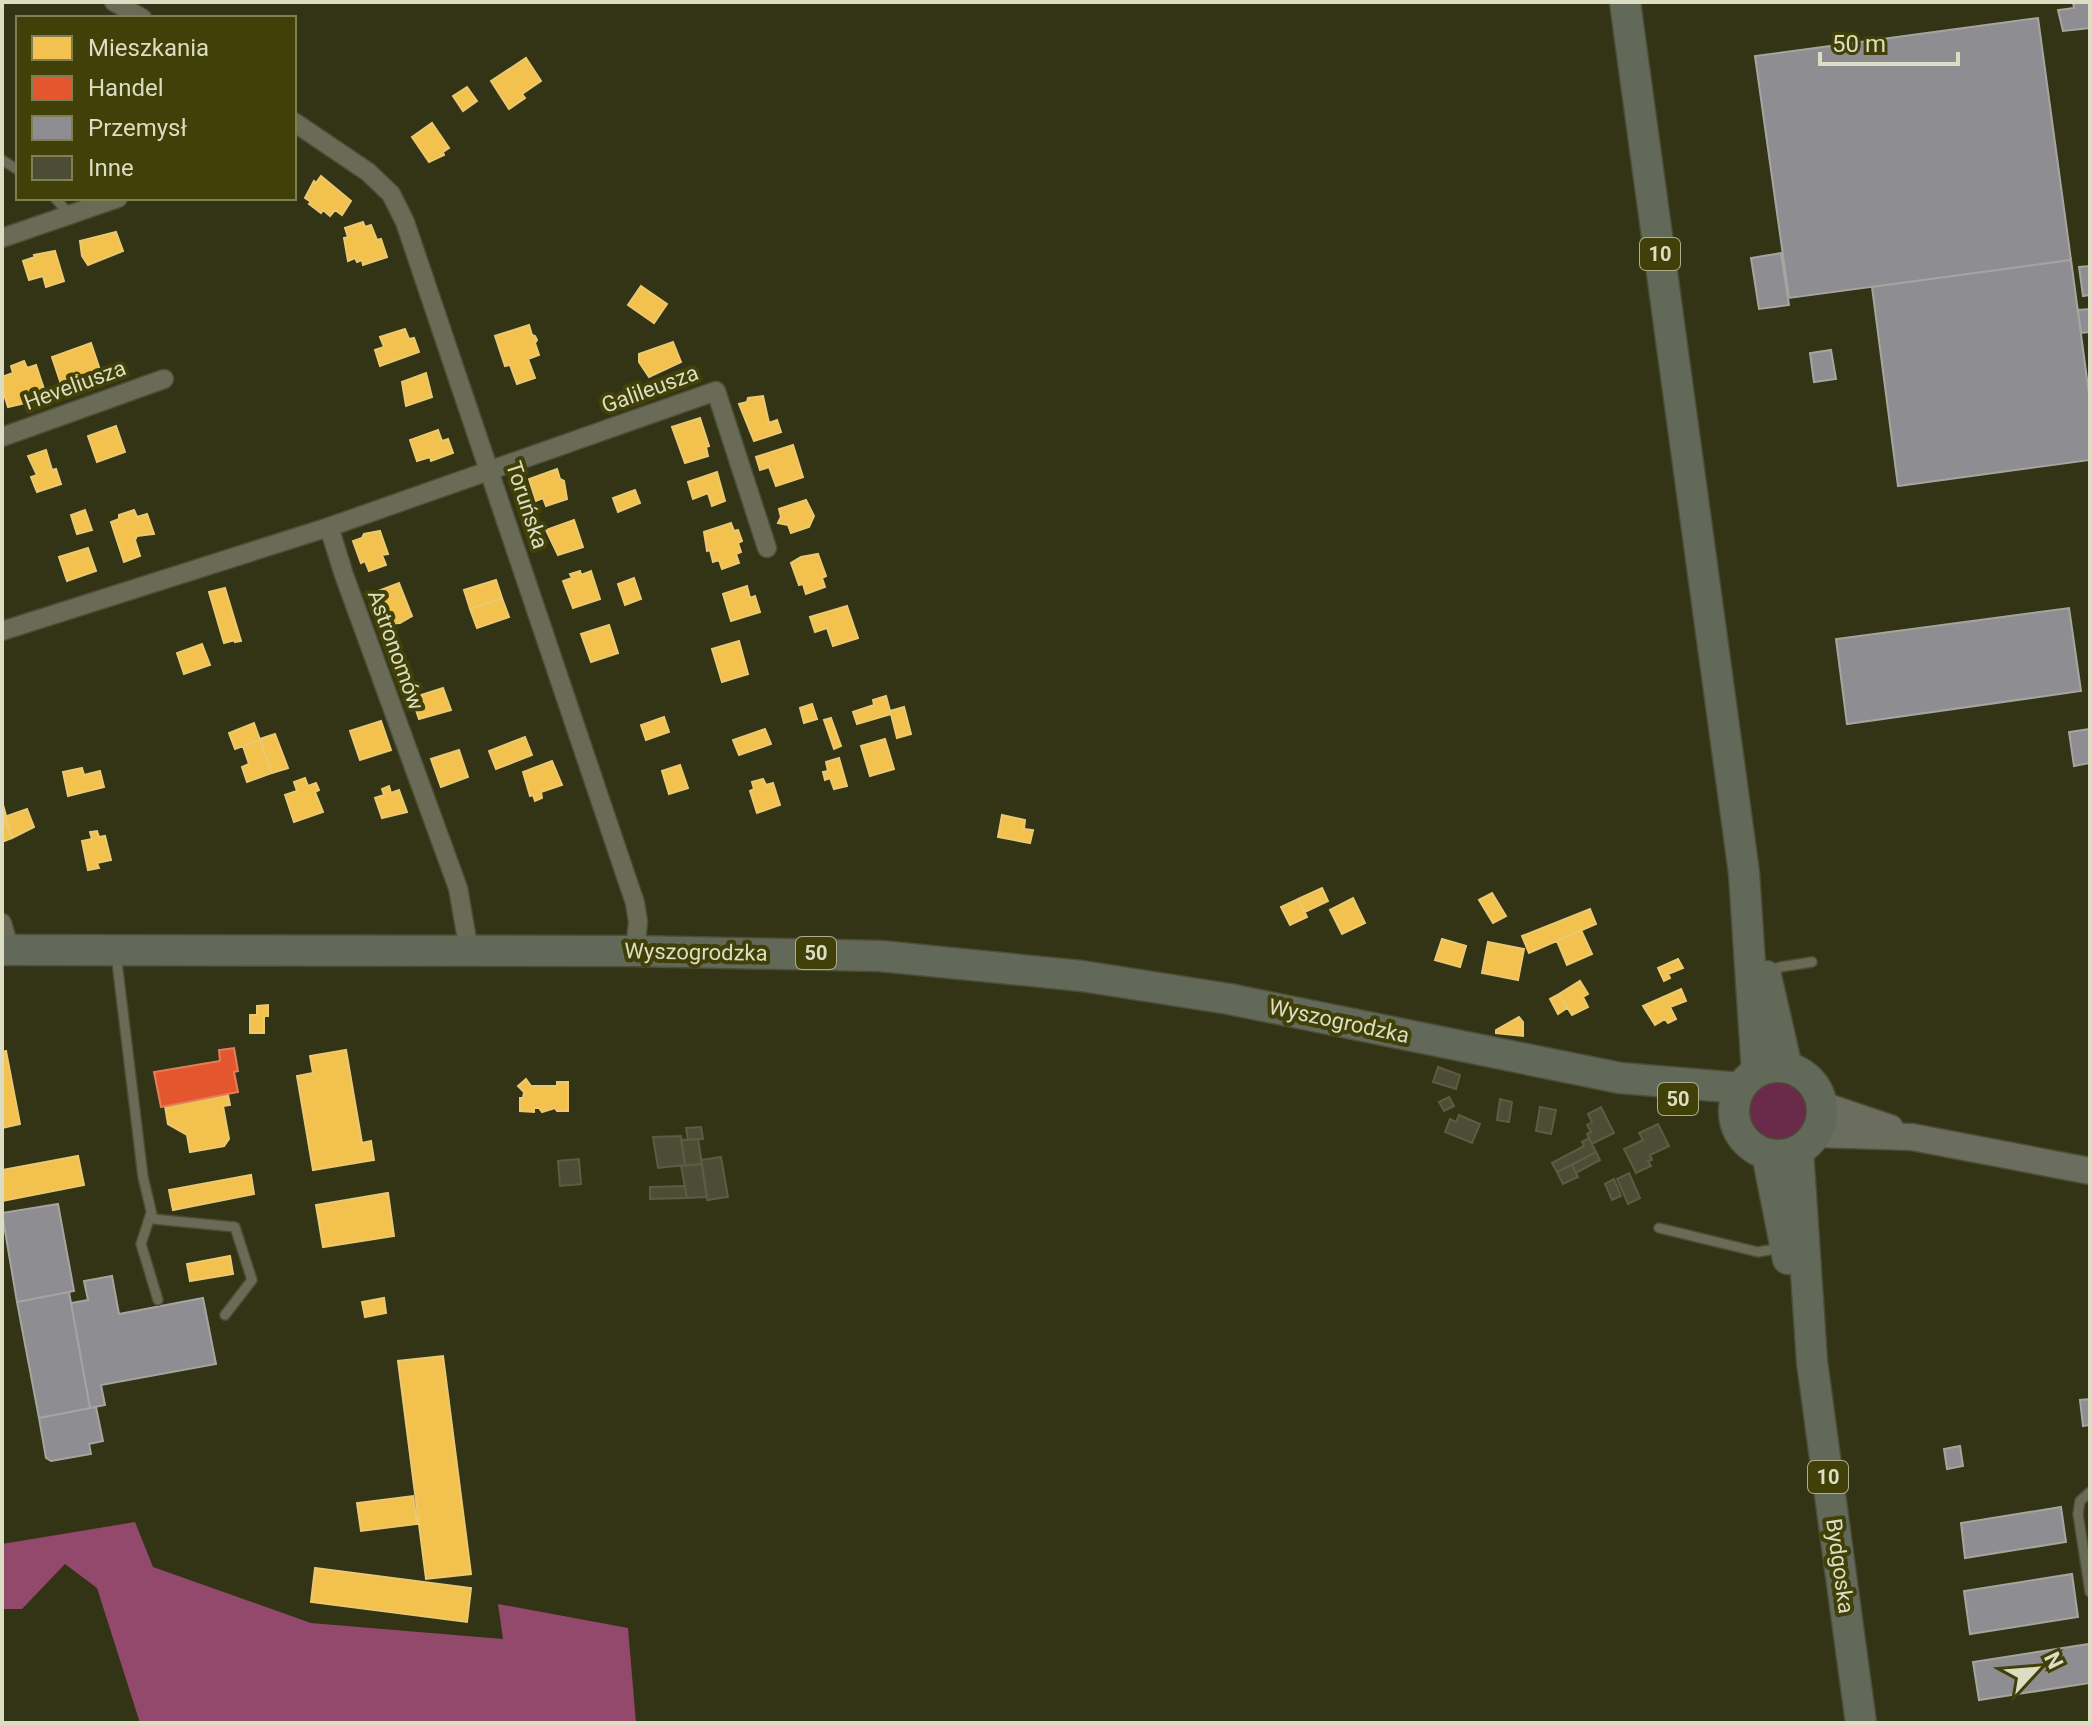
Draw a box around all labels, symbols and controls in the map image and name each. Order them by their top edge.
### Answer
legend [16,16,296,200]
scale bar [1820,16,1958,66]
text: 50 m [1832,30,1886,58]
text: Mieszkania [88,34,209,62]
text: Handel [88,74,164,102]
text: Przemysł [88,114,188,142]
text: Inne [88,154,134,182]
road number: 10 [1640,238,1680,270]
street label: Heveliusza [21,355,129,415]
street label: Galileusza [598,360,702,418]
street label: Toruńska [501,458,553,552]
street label: Astronomów [363,587,429,714]
road number: 50 [796,937,836,969]
street label: Wyszogrodzka [624,938,768,966]
street label: Wyszogrodzka [1266,994,1412,1048]
road number: 50 [1658,1083,1698,1115]
road number: 10 [1808,1461,1848,1493]
street label: Bydgoska [1821,1517,1859,1615]
north arrow [1996,1629,2076,1709]
text: N [2039,1648,2068,1673]

